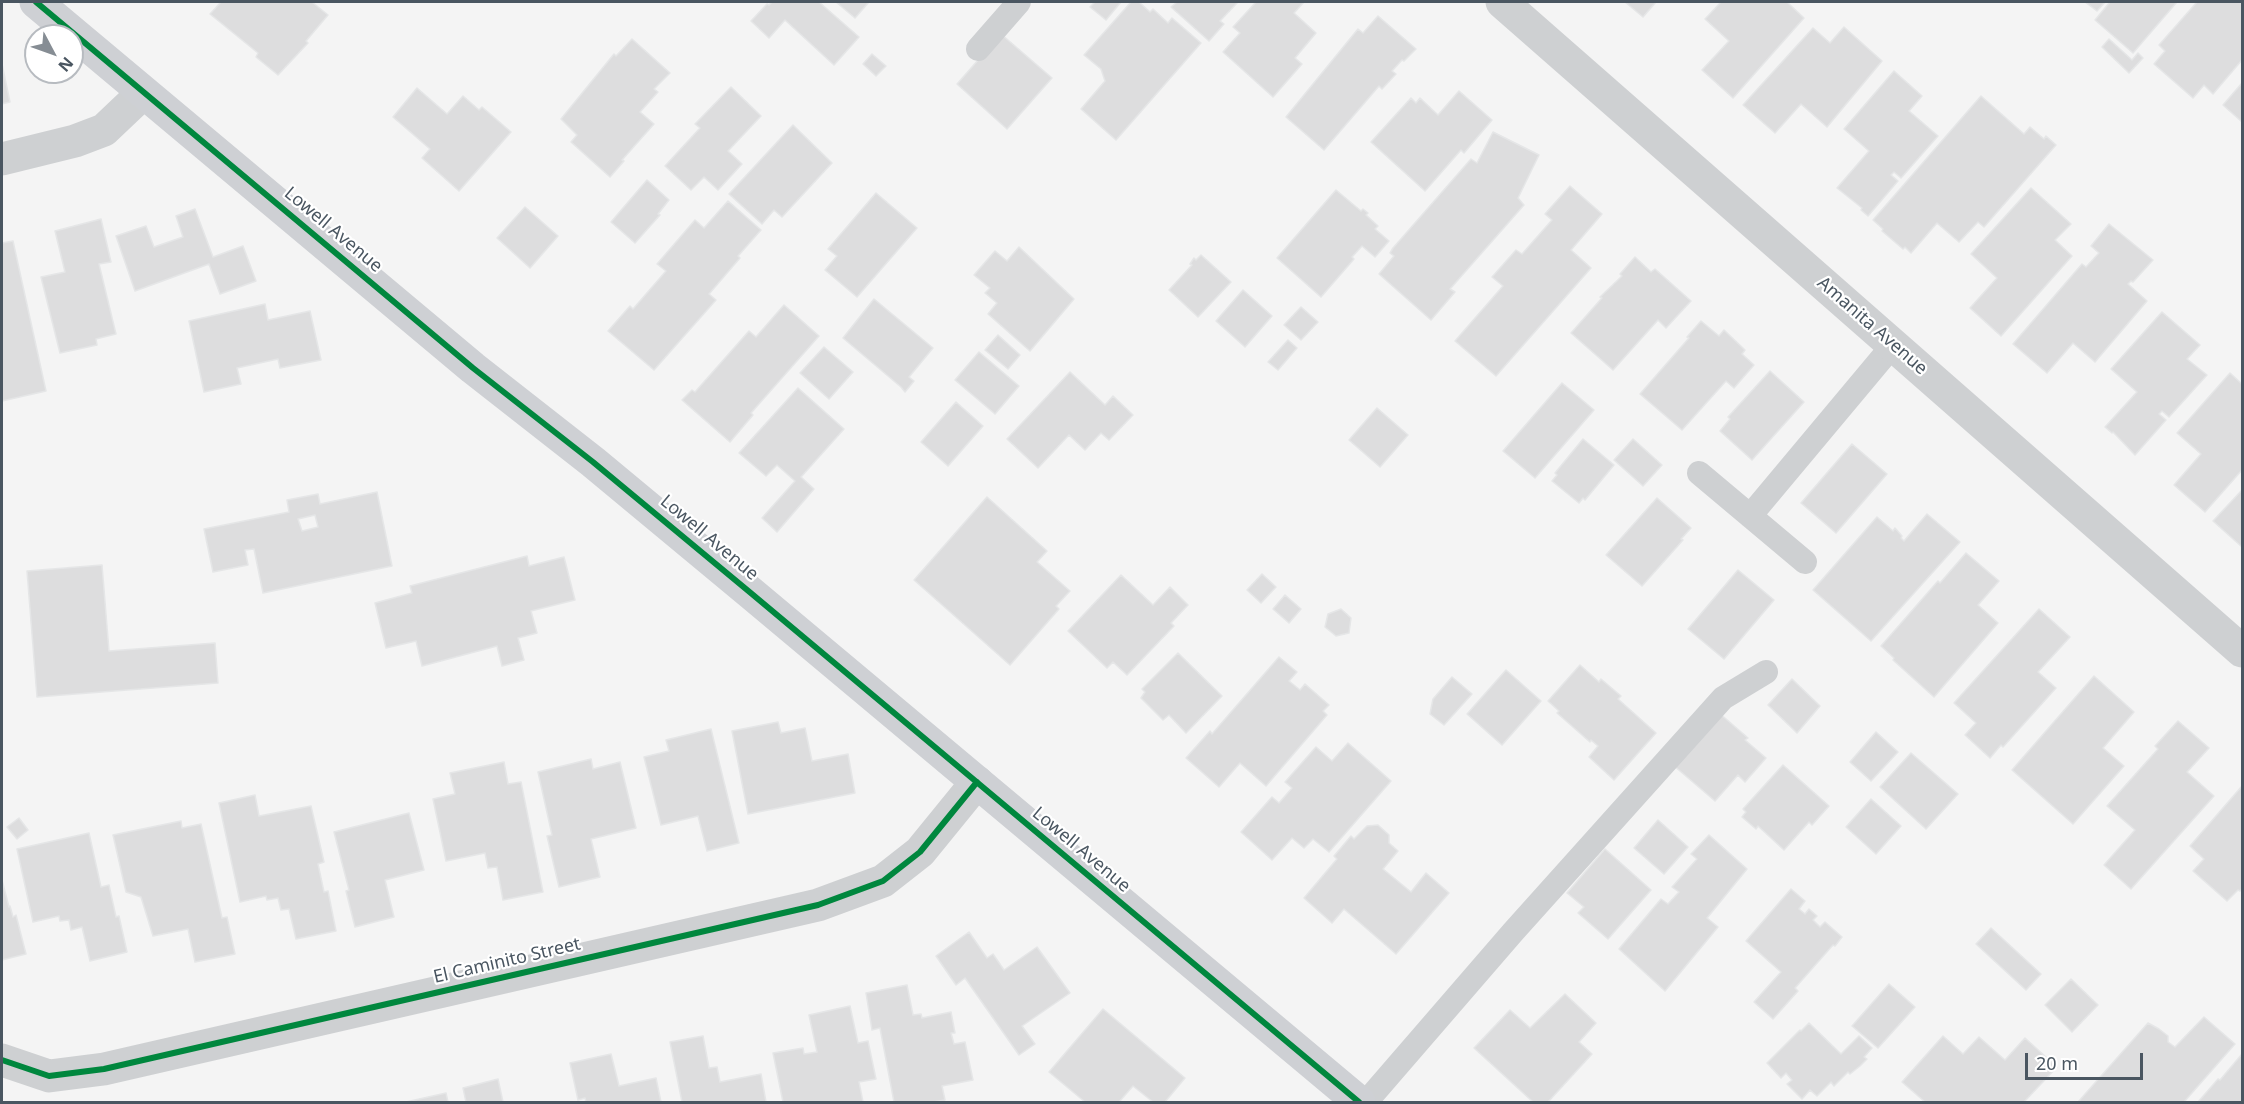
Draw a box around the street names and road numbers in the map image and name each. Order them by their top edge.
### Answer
street label: Lowell Avenue [280,183,386,277]
street label: Amanita Avenue [1813,272,1931,380]
street label: Lowell Avenue [656,491,762,585]
street label: Lowell Avenue [1028,803,1134,897]
street label: El Caminito Street [431,934,583,988]

